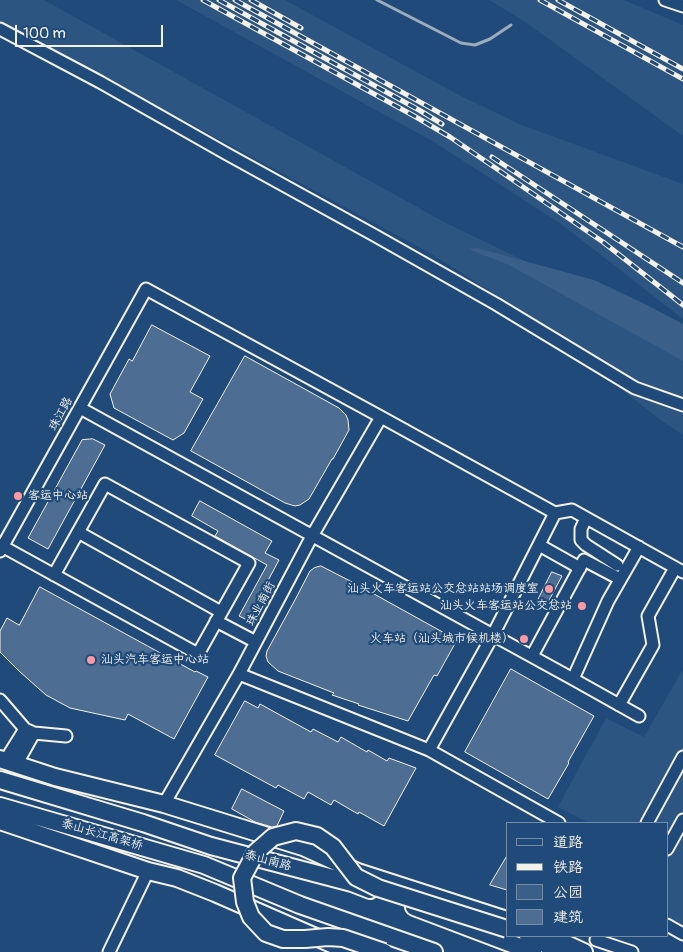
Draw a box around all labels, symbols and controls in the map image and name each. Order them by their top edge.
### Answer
scale bar [18,15,165,47]
text: 100 m [23,24,66,43]
street label: 珠江路 [46,395,76,433]
place label: 客运中心站 [28,489,88,503]
marker: 客运中心站 [12,490,24,502]
street label: 珠业南街 [243,579,279,629]
place label: 汕头火车客运站公交总站站场调度室 [347,582,539,596]
marker: 汕头火车客运站公交总站站场调度室 [543,583,555,595]
place label: 汕头火车客运站公交总站 [440,599,572,613]
marker: 汕头火车客运站公交总站 [576,600,588,612]
place label: 火车站（汕头城市候机楼） [370,632,514,646]
marker: 火车站（汕头城市候机楼） [518,633,530,645]
place label: 汕头汽车客运中心站 [101,653,209,667]
marker: 汕头汽车客运中心站 [85,654,97,666]
street label: 泰山长江高架桥 [60,817,144,853]
legend [506,822,668,937]
text: 道路 [553,833,583,852]
street label: 泰山南路 [243,848,293,874]
text: 铁路 [553,858,583,877]
text: 公园 [553,883,583,902]
text: 建筑 [553,908,583,927]

